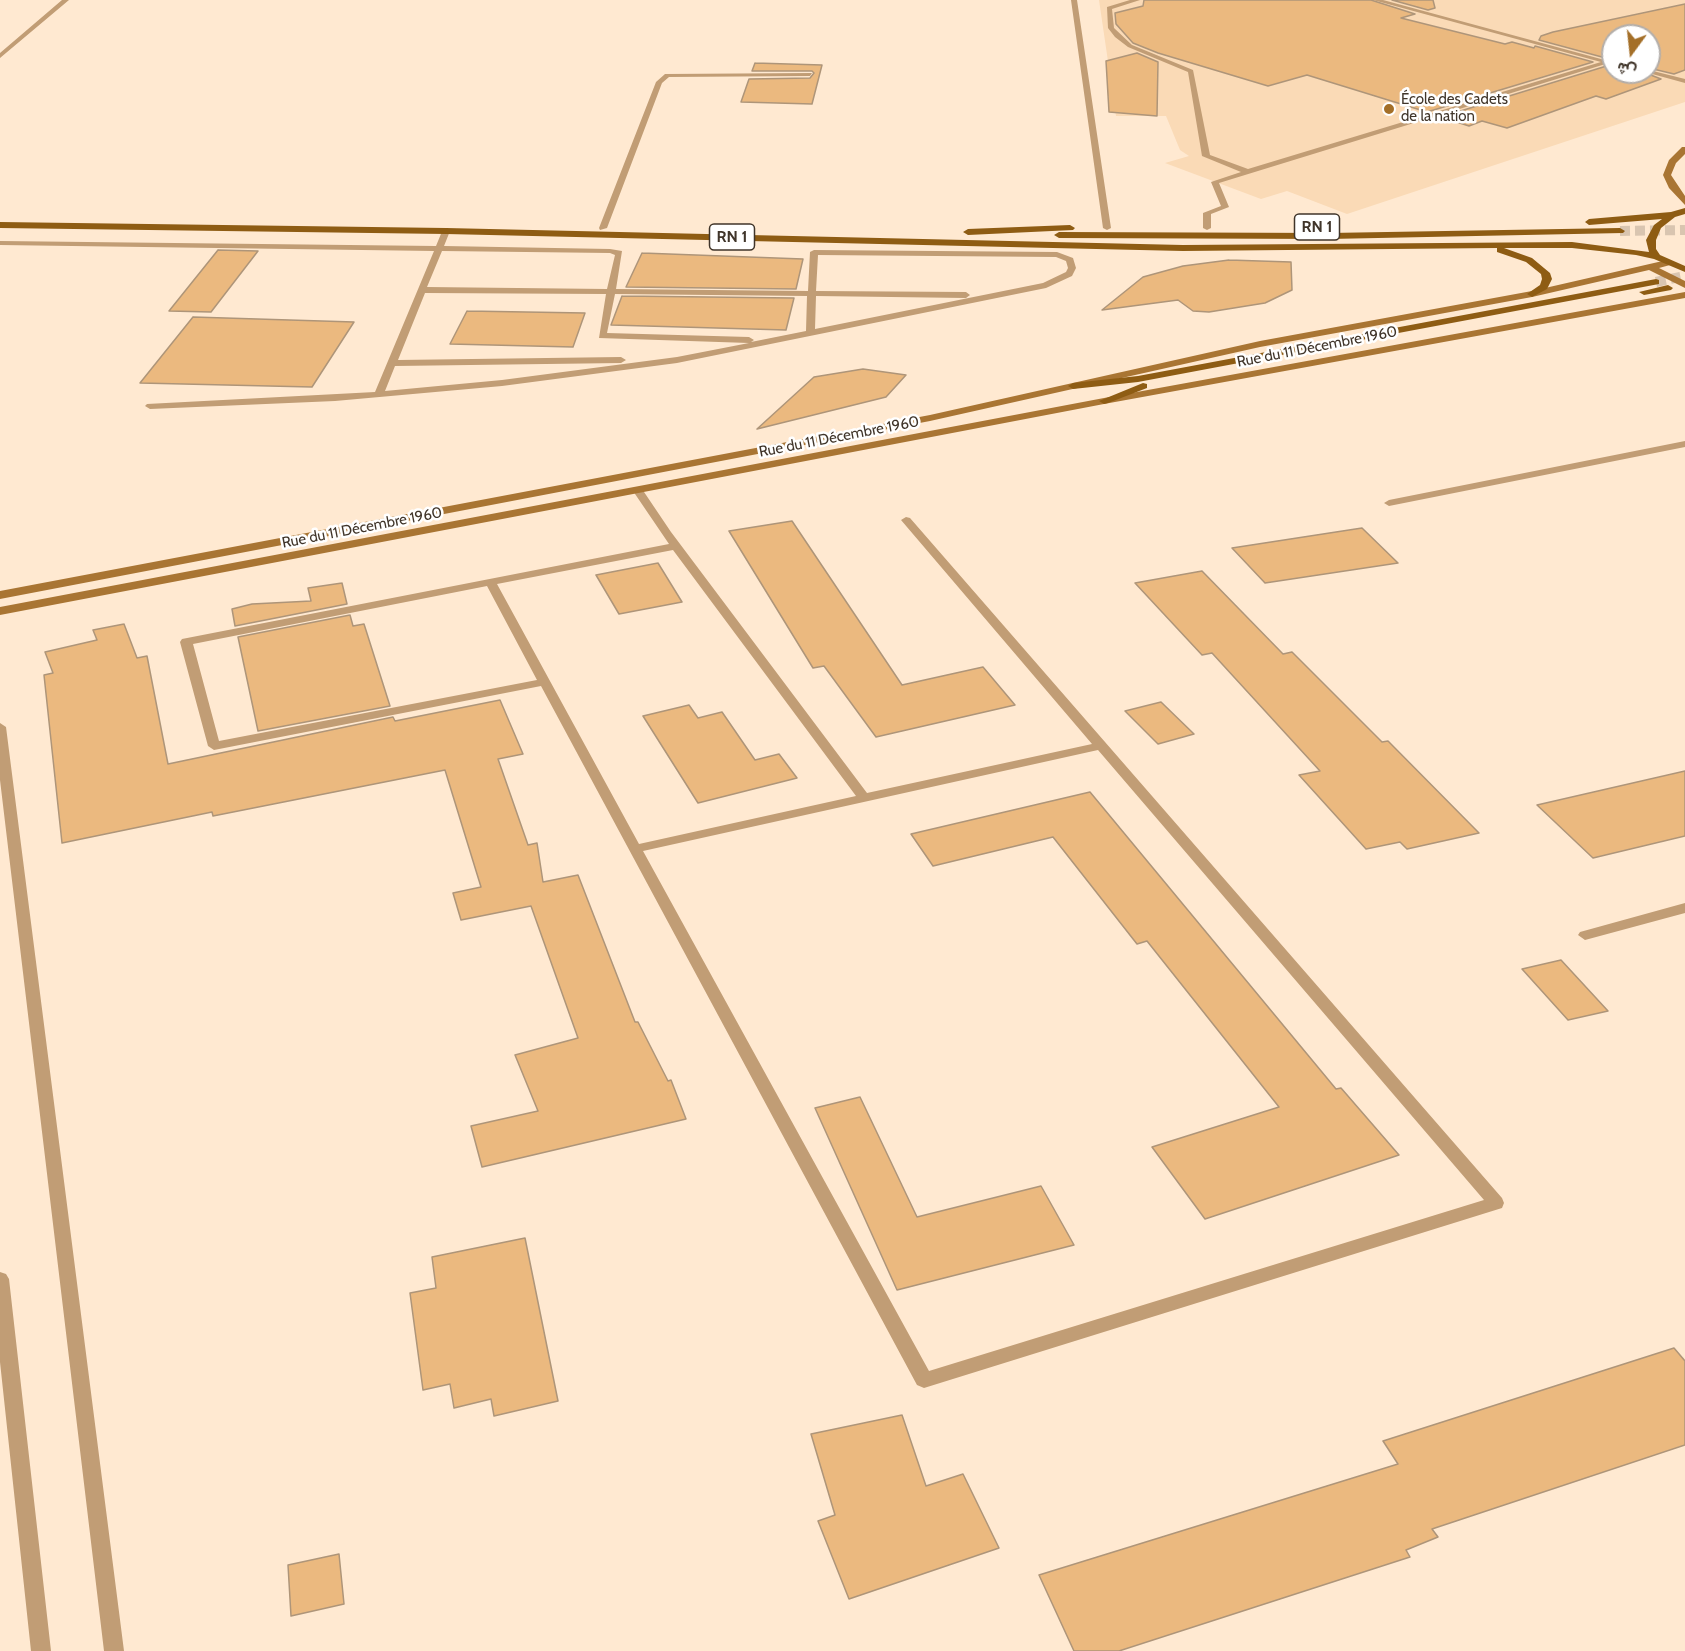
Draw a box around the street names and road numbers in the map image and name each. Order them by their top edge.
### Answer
road number: RN 1 [1294,214,1340,240]
road number: RN 1 [710,224,754,250]
street label: Rue du 11 Décembre 1960 [1235,323,1399,371]
street label: Rue du 11 Décembre 1960 [757,413,921,461]
street label: Rue du 11 Décembre 1960 [280,504,444,552]

